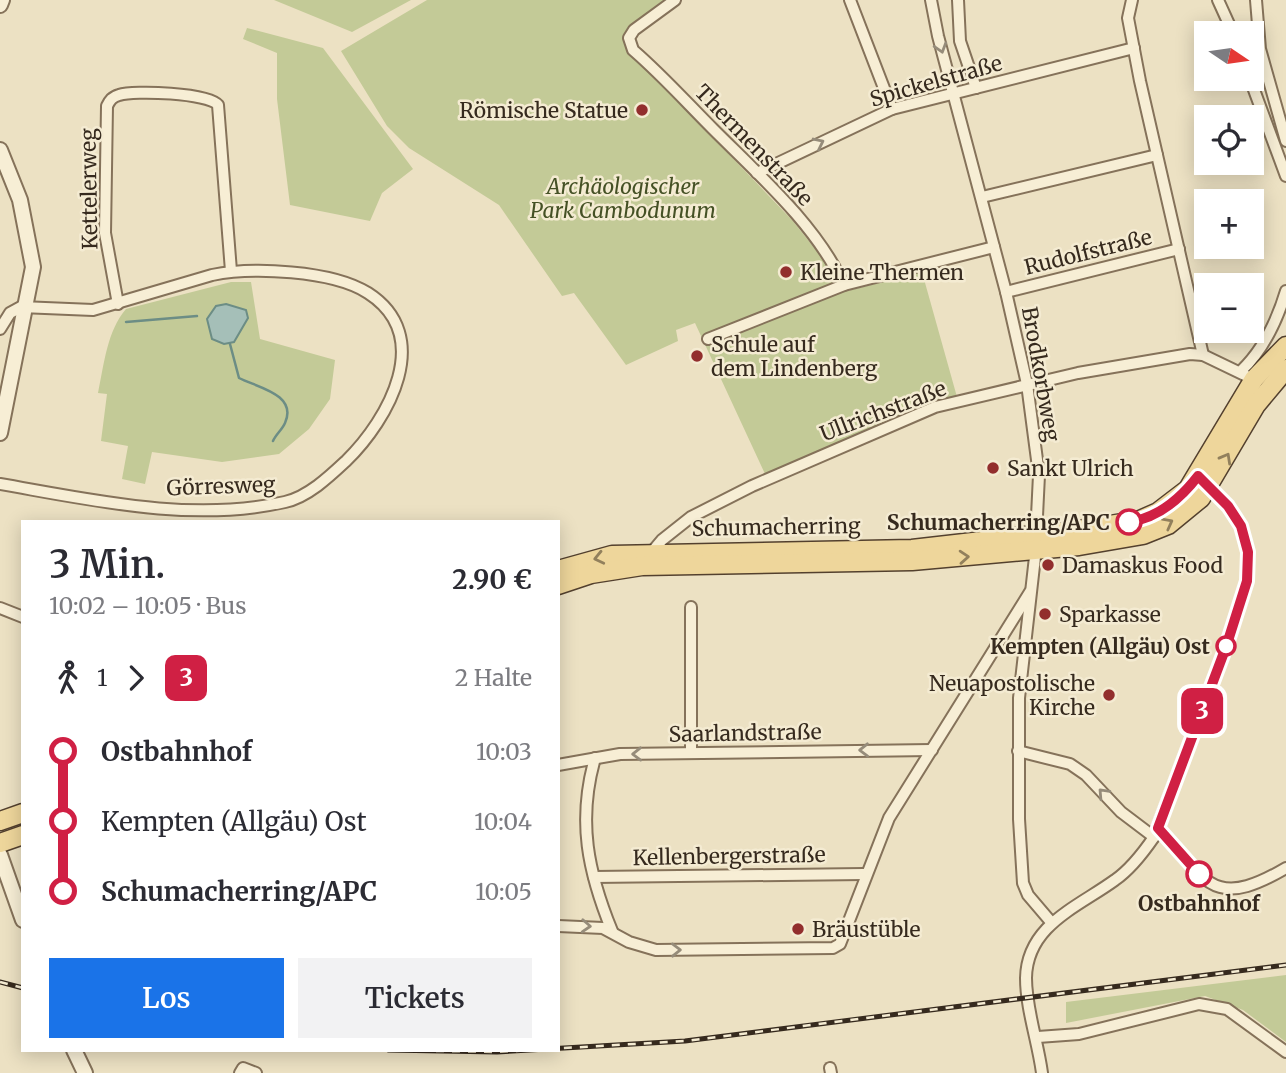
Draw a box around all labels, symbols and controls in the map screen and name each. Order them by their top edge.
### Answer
north arrow [1194,21,1264,91]
map controls [1194,21,1264,343]
one-way arrow [933,41,948,53]
street label: Spickelstraße [867,49,1005,113]
street label: Thermenstraße [689,79,819,211]
place label: Römische Statue [459,97,628,124]
marker: Römische Statue [634,102,650,118]
button: locate [1194,105,1264,175]
street label: Kettelerweg [74,128,104,250]
one-way arrow [812,138,824,152]
park label: Archäologischer Park Cambodunum [530,173,716,224]
button: + [1194,189,1264,259]
street label: Rudolfstraße [1021,223,1155,281]
place label: Kleine Thermen [800,259,964,286]
marker: Kleine Thermen [778,264,794,280]
button: − [1194,273,1264,343]
street label: Brodkorbweg [1016,305,1066,444]
place label: Schule auf dem Lindenberg [711,331,878,382]
marker: Schule auf dem Lindenberg [689,348,705,364]
street label: Ullrichstraße [816,375,950,447]
one-way arrow [1218,453,1231,466]
place label: Sankt Ulrich [1007,455,1134,482]
marker: Sankt Ulrich [985,460,1001,476]
street label: Görresweg [166,471,276,501]
place label: Schumacherring/APC [887,509,1110,536]
marker: Schumacherring/APC [1116,509,1142,535]
street label: Schumacherring [691,512,861,542]
one-way arrow [1160,518,1173,532]
text: 3 Min. [49,541,165,588]
one-way arrow [593,550,605,564]
one-way arrow [959,550,970,565]
place label: Damaskus Food [1062,552,1224,579]
marker: Damaskus Food [1040,557,1056,573]
text: 2.90 € [452,563,532,596]
text: 10:02 – 10:05 · Bus [49,591,246,620]
place label: Sparkasse [1059,601,1161,628]
marker: Sparkasse [1037,606,1053,622]
place label: Kempten (Allgäu) Ost [990,633,1211,660]
marker: Kempten (Allgäu) Ost [1216,636,1236,656]
icon: walk [49,659,87,697]
icon: forward [117,659,155,697]
text: 3 [179,662,193,693]
text: 1 [97,663,107,692]
text: 2 Halte [455,663,532,692]
place label: Neuapostolische Kirche [929,670,1095,721]
marker: Neuapostolische Kirche [1101,687,1117,703]
line badge: 3 [1179,688,1225,734]
text: 3 [1195,695,1209,726]
street label: Saarlandstraße [668,718,822,748]
text: Ostbahnhof [101,735,252,768]
text: 10:03 [476,737,532,766]
one-way arrow [858,742,869,758]
one-way arrow [631,746,641,762]
one-way arrow [1099,788,1111,801]
text: Kempten (Allgäu) Ost [101,805,367,838]
text: 10:04 [474,807,532,836]
street label: Kellenbergerstraße [632,841,826,871]
marker: Ostbahnhof [1186,861,1212,887]
text: Schumacherring/APC [101,875,377,908]
text: 10:05 [475,877,532,906]
place label: Ostbahnhof [1138,890,1262,917]
place label: Bräustüble [812,916,920,943]
one-way arrow [580,918,591,933]
marker: Bräustüble [790,921,806,937]
one-way arrow [671,942,682,958]
button: Los [49,958,284,1038]
button: Tickets [298,958,532,1038]

